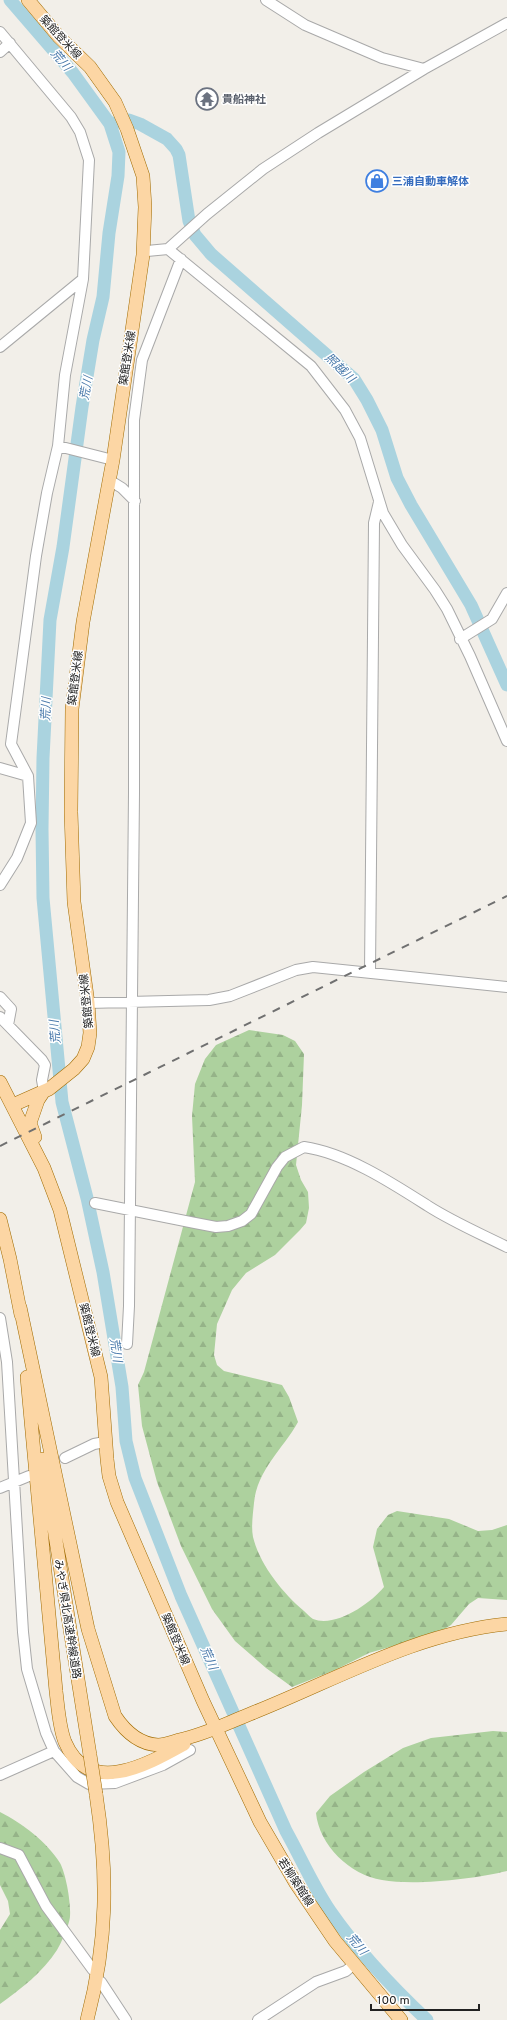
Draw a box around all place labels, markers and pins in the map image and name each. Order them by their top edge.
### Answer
temple icon: 貴船神社 [194,86,220,112]
place label: 貴船神社 [222,93,266,107]
shop icon: 三浦自動車解体 [364,168,390,194]
place label: 三浦自動車解体 [392,175,469,189]

